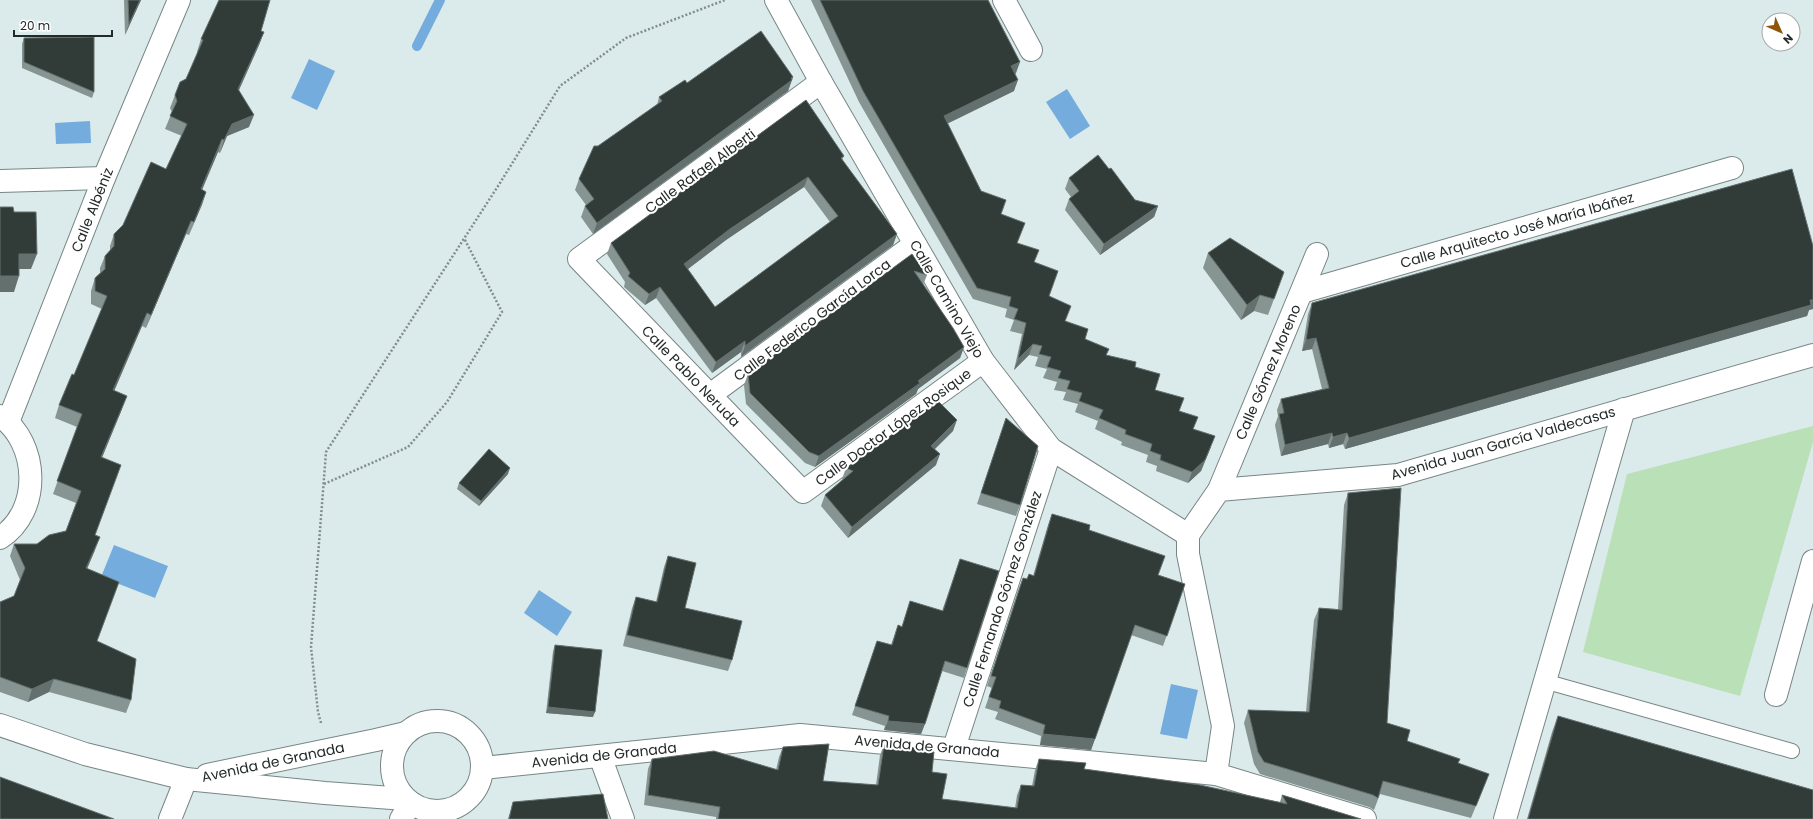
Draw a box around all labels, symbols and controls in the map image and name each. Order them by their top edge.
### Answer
scale bar [14,12,112,38]
north arrow [1761,12,1801,52]
text: 20 m [20,17,50,34]
text: N [1779,30,1797,48]
street label: Calle Rafael Alberti [641,124,759,218]
street label: Calle Albéniz [66,165,118,255]
street label: Calle Arquitecto José María Ibáñez [1398,187,1636,273]
street label: Calle Camino Viejo [905,236,989,362]
street label: Calle Federico García Lorca [729,254,895,386]
street label: Calle Gómez Moreno [1230,301,1306,443]
street label: Calle Pablo Neruda [637,321,745,431]
street label: Calle Doctor López Rosique [811,363,975,491]
street label: Avenida Juan García Valdecasas [1388,401,1618,485]
street label: Calle Fernando Gómez González [958,488,1046,710]
street label: Avenida de Granada [853,730,1001,762]
street label: Avenida de Granada [200,737,346,787]
street label: Avenida de Granada [530,737,678,773]

